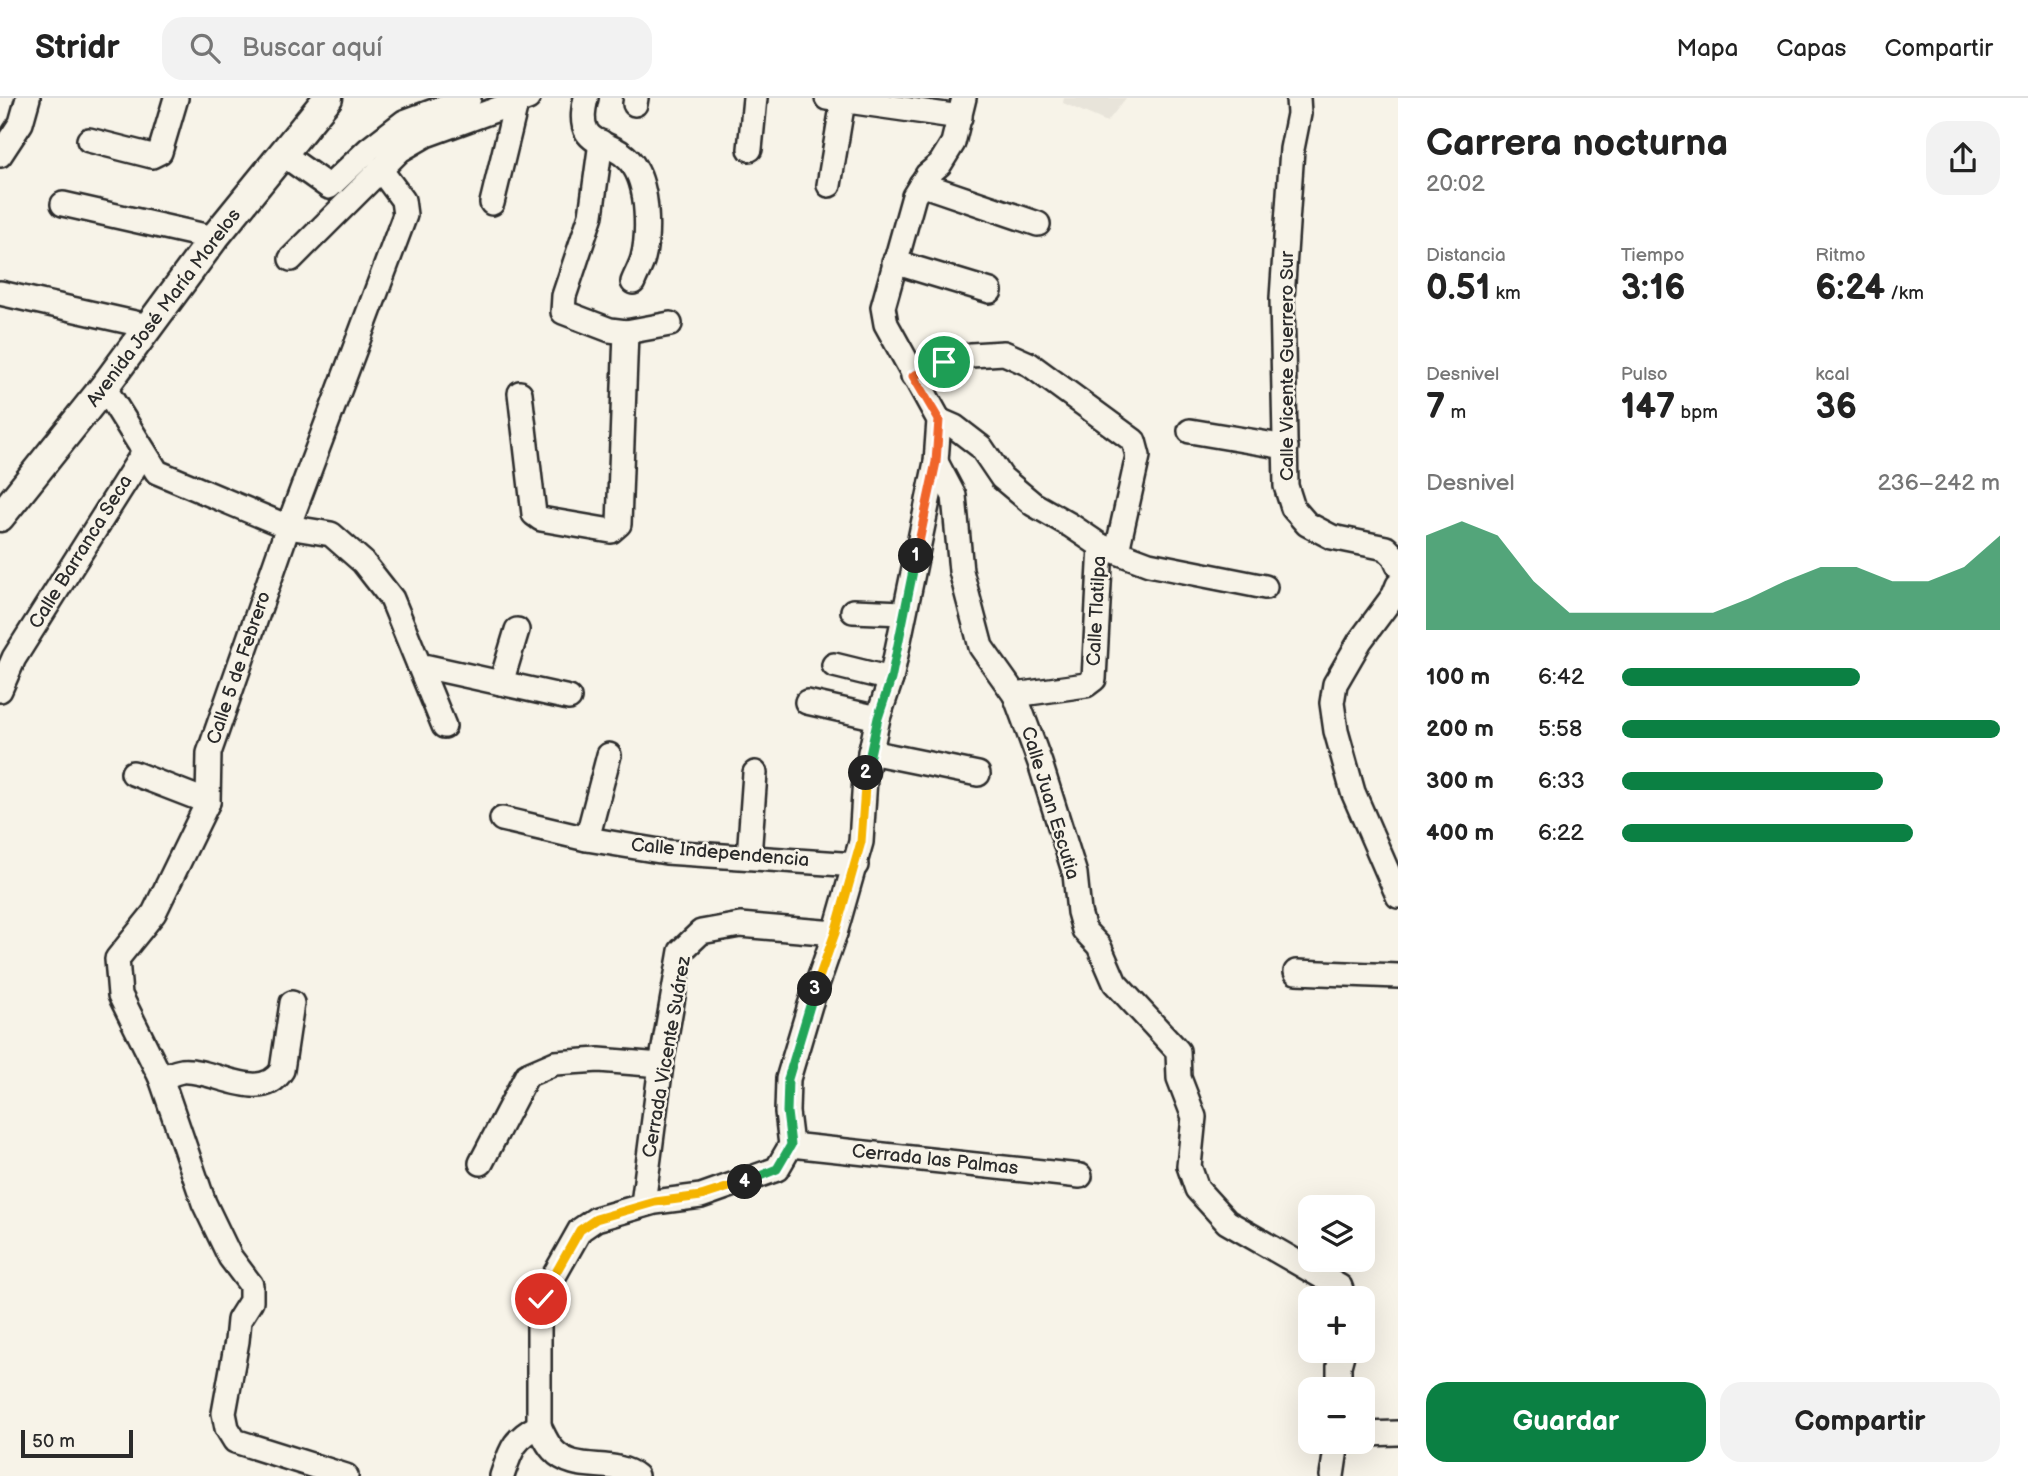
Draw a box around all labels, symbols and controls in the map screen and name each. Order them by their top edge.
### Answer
search box [162,17,652,80]
text: Stridr [35,28,120,68]
icon: search [186,29,224,67]
text: Buscar aquí [242,33,382,64]
text: Mapa [1677,34,1738,63]
text: Capas [1776,34,1846,63]
text: Compartir [1884,34,1993,63]
text: Carrera nocturna [1426,121,1728,166]
button: share [1926,121,2000,195]
text: 20:02 [1426,170,1485,198]
street label: Avenida José María Morelos [82,204,246,412]
text: Distancia [1426,244,1506,267]
text: Tiempo [1621,244,1685,267]
text: Ritmo [1815,244,1866,267]
street label: Calle Vicente Guerrero Sur [1276,250,1299,481]
text: 0.51 [1426,267,1490,310]
text: 3:16 [1621,267,1685,310]
text: 6:24 [1815,267,1885,310]
text: km [1490,282,1521,305]
text: /km [1885,282,1924,305]
pin [914,332,974,392]
icon: arrive [925,343,963,381]
text: Desnivel [1426,363,1499,386]
text: Pulso [1621,363,1668,386]
text: kcal [1815,363,1849,386]
text: 7 [1426,386,1445,429]
text: 147 [1621,386,1675,429]
text: 36 [1815,386,1857,429]
text: m [1445,401,1466,424]
text: bpm [1675,401,1718,424]
text: Desnivel [1426,469,1515,497]
text: 236–242 m [1877,469,2000,497]
street label: Calle Barranca Seca [24,471,138,633]
pin: 1 [898,538,934,574]
text: 1 [912,544,920,567]
street label: Calle Tlatilpa [1083,555,1111,667]
street label: Calle 5 de Febrero [202,589,276,747]
text: 100 m [1426,663,1490,691]
text: 6:42 [1538,663,1584,691]
text: 200 m [1426,715,1494,743]
text: 5:58 [1538,715,1582,743]
street label: Calle Juan Escutia [1016,724,1084,882]
pin: 2 [848,756,884,790]
text: 2 [860,761,871,784]
text: 300 m [1426,767,1494,795]
text: 6:33 [1538,767,1585,795]
text: 400 m [1426,819,1494,847]
text: 6:22 [1538,819,1584,847]
street label: Calle Independencia [630,834,810,872]
street label: Cerrada Vicente Suárez [638,954,696,1160]
pin: 3 [798,972,832,1006]
text: 3 [809,977,820,1000]
street label: Cerrada las Palmas [851,1140,1019,1180]
pin: 4 [728,1164,762,1200]
text: 4 [739,1170,750,1193]
map controls [1298,1195,1375,1454]
button: layers [1298,1195,1375,1272]
pin [511,1269,571,1329]
icon: check [522,1280,560,1318]
button: + [1298,1286,1375,1363]
button: − [1298,1377,1375,1454]
button: Guardar [1426,1382,1706,1462]
button: Compartir [1720,1382,2000,1462]
scale bar [21,1427,133,1459]
text: 50 m [32,1430,75,1453]

